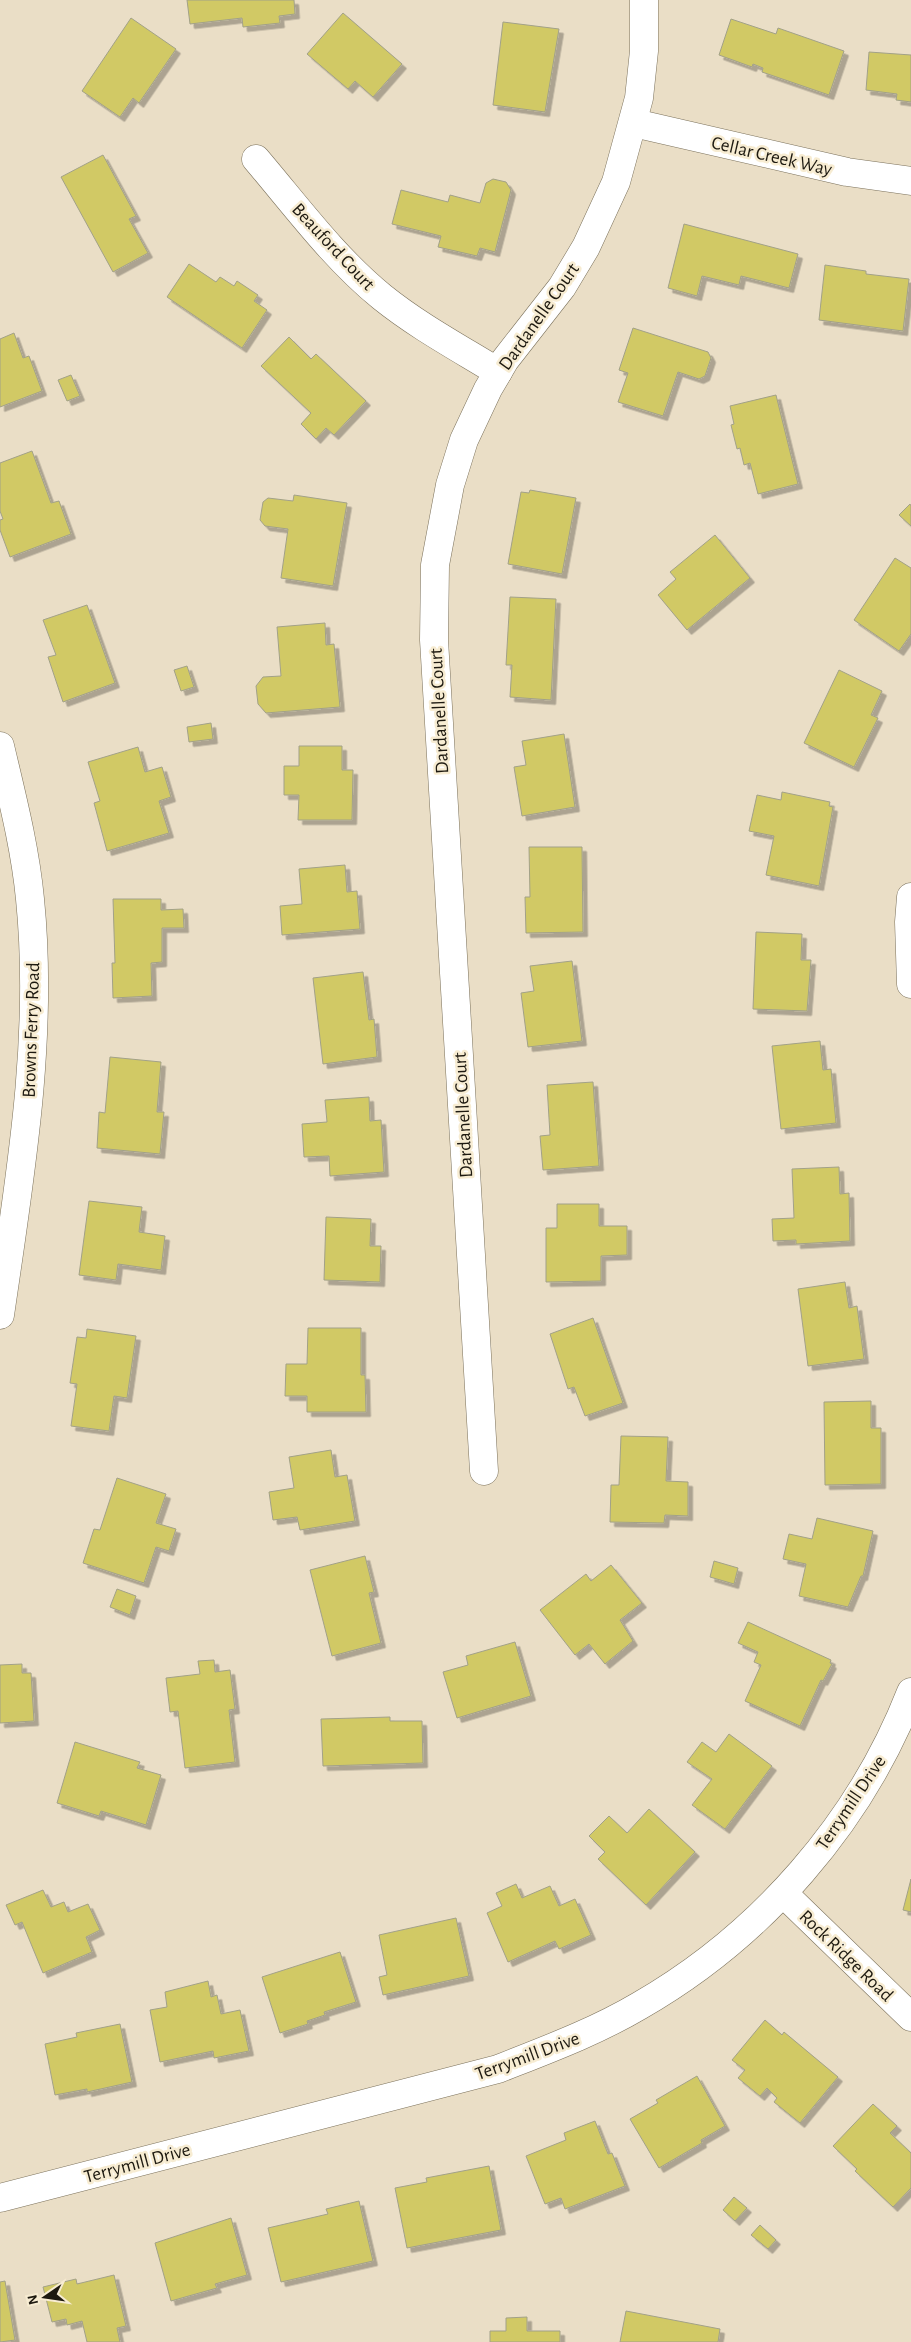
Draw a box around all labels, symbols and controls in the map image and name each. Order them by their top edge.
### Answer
street label: Cellar Creek Way [710,133,834,180]
street label: Beauford Court [288,200,378,294]
street label: Dardanelle Court [495,260,583,374]
street label: Dardanelle Court [427,648,452,774]
street label: Browns Ferry Road [20,962,43,1098]
street label: Dardanelle Court [451,1052,476,1178]
street label: Terrymill Drive [813,1752,890,1853]
street label: Rock Ridge Road [795,1907,897,2005]
street label: Terrymill Drive [473,2029,582,2084]
street label: Terrymill Drive [82,2140,193,2187]
north arrow [20,2272,70,2322]
text: N [25,2293,41,2306]

